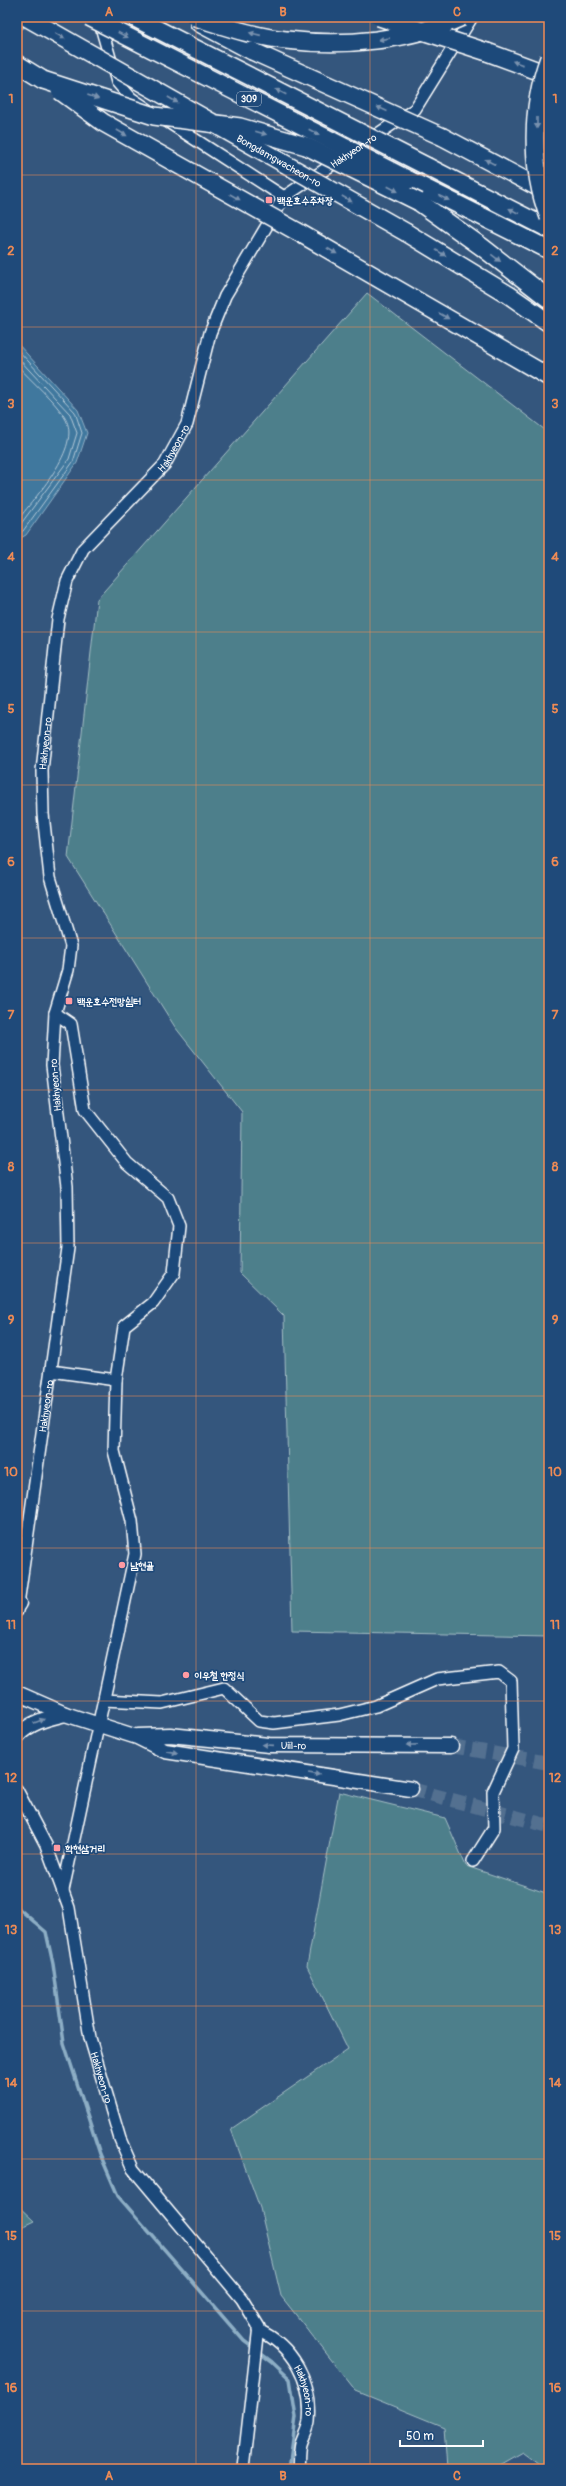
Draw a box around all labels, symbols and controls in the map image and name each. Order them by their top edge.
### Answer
text: A [105,4,114,20]
text: B [279,4,287,20]
text: C [453,4,461,20]
one-way arrow [249,30,261,36]
one-way arrow [118,32,129,38]
one-way arrow [54,33,66,40]
one-way arrow [378,36,390,42]
one-way arrow [512,60,524,66]
one-way arrow [276,89,287,96]
text: 1 [8,91,14,107]
text: 1 [552,91,558,107]
road number: 309 [237,92,261,106]
one-way arrow [88,94,100,100]
one-way arrow [167,97,179,104]
one-way arrow [375,106,387,112]
one-way arrow [534,117,540,130]
one-way arrow [116,129,128,136]
one-way arrow [308,129,320,135]
one-way arrow [255,130,267,136]
street label: Hakhyeon-ro [328,131,380,171]
street label: Bongdamgwacheon-ro [234,133,324,190]
one-way arrow [484,158,495,165]
one-way arrow [387,186,399,192]
one-way arrow [229,193,241,200]
one-way arrow [438,194,450,201]
marker: 백운호수주차장 [264,195,274,205]
place label: 백운호수주차장 [277,195,333,207]
one-way arrow [341,195,353,202]
one-way arrow [508,208,520,214]
text: 2 [7,243,15,259]
text: 2 [551,243,559,259]
one-way arrow [326,248,338,255]
one-way arrow [435,250,447,257]
one-way arrow [490,253,501,262]
one-way arrow [439,312,450,319]
text: 3 [7,396,15,412]
text: 3 [551,396,559,412]
street label: Hakhyeon-ro [156,422,193,475]
text: 4 [7,549,15,565]
text: 4 [551,549,559,565]
text: 5 [7,701,15,717]
text: 5 [551,701,559,717]
street label: Hakhyeon-ro [37,716,55,770]
text: 6 [7,854,15,870]
text: 6 [551,854,559,870]
marker: 백운호수전망쉼터 [64,996,74,1006]
place label: 백운호수전망쉼터 [77,996,141,1008]
text: 7 [8,1007,15,1023]
text: 7 [552,1007,559,1023]
street label: Hakhyeon-ro [48,1057,64,1112]
text: 8 [8,1159,15,1175]
text: 8 [552,1159,559,1175]
text: 9 [8,1312,15,1328]
text: 9 [552,1312,559,1328]
street label: Hakhyeon-ro [37,1378,57,1433]
text: 10 [4,1464,18,1480]
text: 10 [548,1464,562,1480]
marker: 남현골 [117,1560,127,1570]
place label: 남현골 [130,1560,154,1572]
text: 11 [6,1617,16,1633]
text: 11 [550,1617,560,1633]
marker: 이우철 한정식 [181,1670,191,1680]
place label: 이우철 한정식 [194,1670,244,1682]
one-way arrow [33,1718,45,1724]
street label: Uiil-ro [281,1740,307,1752]
one-way arrow [262,1741,274,1748]
one-way arrow [405,1742,418,1748]
one-way arrow [166,1749,178,1755]
text: 12 [5,1770,17,1786]
text: 12 [549,1770,561,1786]
one-way arrow [308,1771,321,1777]
marker: 학현삼거리 [52,1843,62,1853]
place label: 학현삼거리 [65,1843,105,1855]
text: 13 [5,1922,17,1938]
text: 13 [549,1922,561,1938]
street label: Hakhyeon-ro [87,2051,114,2105]
text: 14 [5,2075,18,2091]
text: 14 [549,2075,562,2091]
text: 15 [5,2228,17,2244]
text: 15 [549,2228,561,2244]
street label: Hakhyeon-ro [291,2363,315,2417]
text: 16 [5,2380,18,2396]
text: 16 [549,2380,562,2396]
scale bar [400,2422,483,2448]
text: 50 m [406,2429,434,2444]
text: A [105,2468,114,2484]
text: B [279,2468,287,2484]
text: C [453,2468,461,2484]

